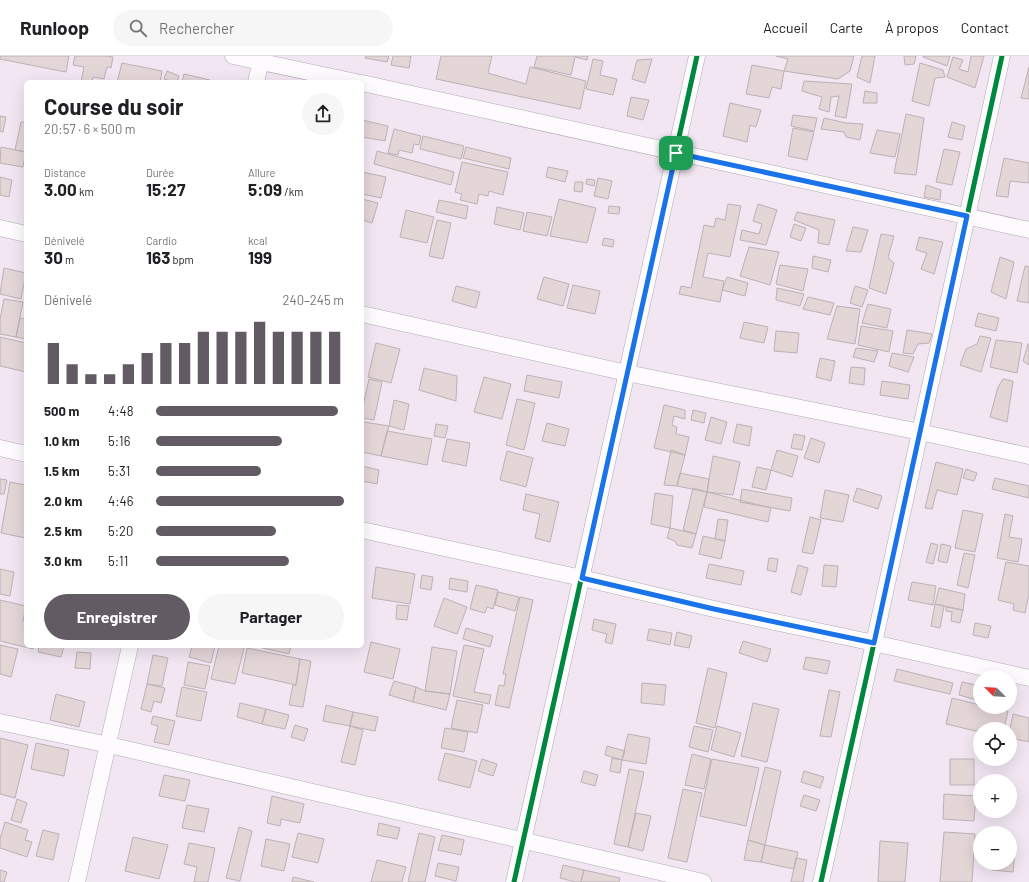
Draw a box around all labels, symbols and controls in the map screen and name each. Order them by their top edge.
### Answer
search box [113,10,393,46]
text: Runloop [20,16,89,39]
icon: search [127,17,149,39]
text: Rechercher [159,19,235,37]
text: Accueil [763,19,808,36]
text: Carte [830,19,863,36]
text: À propos [885,19,939,36]
text: Contact [961,19,1009,36]
text: Course du soir [44,93,183,119]
button: share [302,93,344,135]
text: 20:57 · 6 × 500 m [44,121,136,137]
pin [659,136,693,170]
icon: arrive [665,142,687,164]
text: Distance [44,166,86,179]
text: Durée [146,166,174,179]
text: Allure [248,166,275,179]
text: 3.00 [44,179,77,199]
text: 15:27 [146,179,185,199]
text: 5:09 [248,179,282,199]
text: km [77,185,94,198]
text: /km [282,185,303,198]
text: Dénivelé [44,234,85,247]
text: Cardio [146,234,177,247]
text: kcal [248,234,267,247]
text: 30 [44,247,63,267]
text: 163 [146,247,170,267]
text: 199 [248,247,272,267]
text: m [63,253,74,266]
text: bpm [170,253,194,266]
text: Dénivelé [44,292,92,308]
text: 240–245 m [283,292,344,308]
text: 500 m [44,403,79,419]
text: 4:48 [108,403,134,419]
text: 1.0 km [44,433,80,449]
text: 5:16 [108,433,130,449]
text: 1.5 km [44,463,80,479]
text: 5:31 [108,463,130,479]
text: 2.0 km [44,493,82,509]
text: 4:46 [108,493,133,509]
text: 2.5 km [44,523,82,539]
text: 5:20 [108,523,133,539]
text: 3.0 km [44,553,82,569]
text: 5:11 [108,553,128,569]
button: Enregistrer [44,594,190,640]
button: Partager [198,594,344,640]
north arrow [973,670,1017,714]
map controls [973,670,1017,870]
button: locate [973,722,1017,766]
button: + [973,774,1017,818]
button: − [973,826,1017,870]

